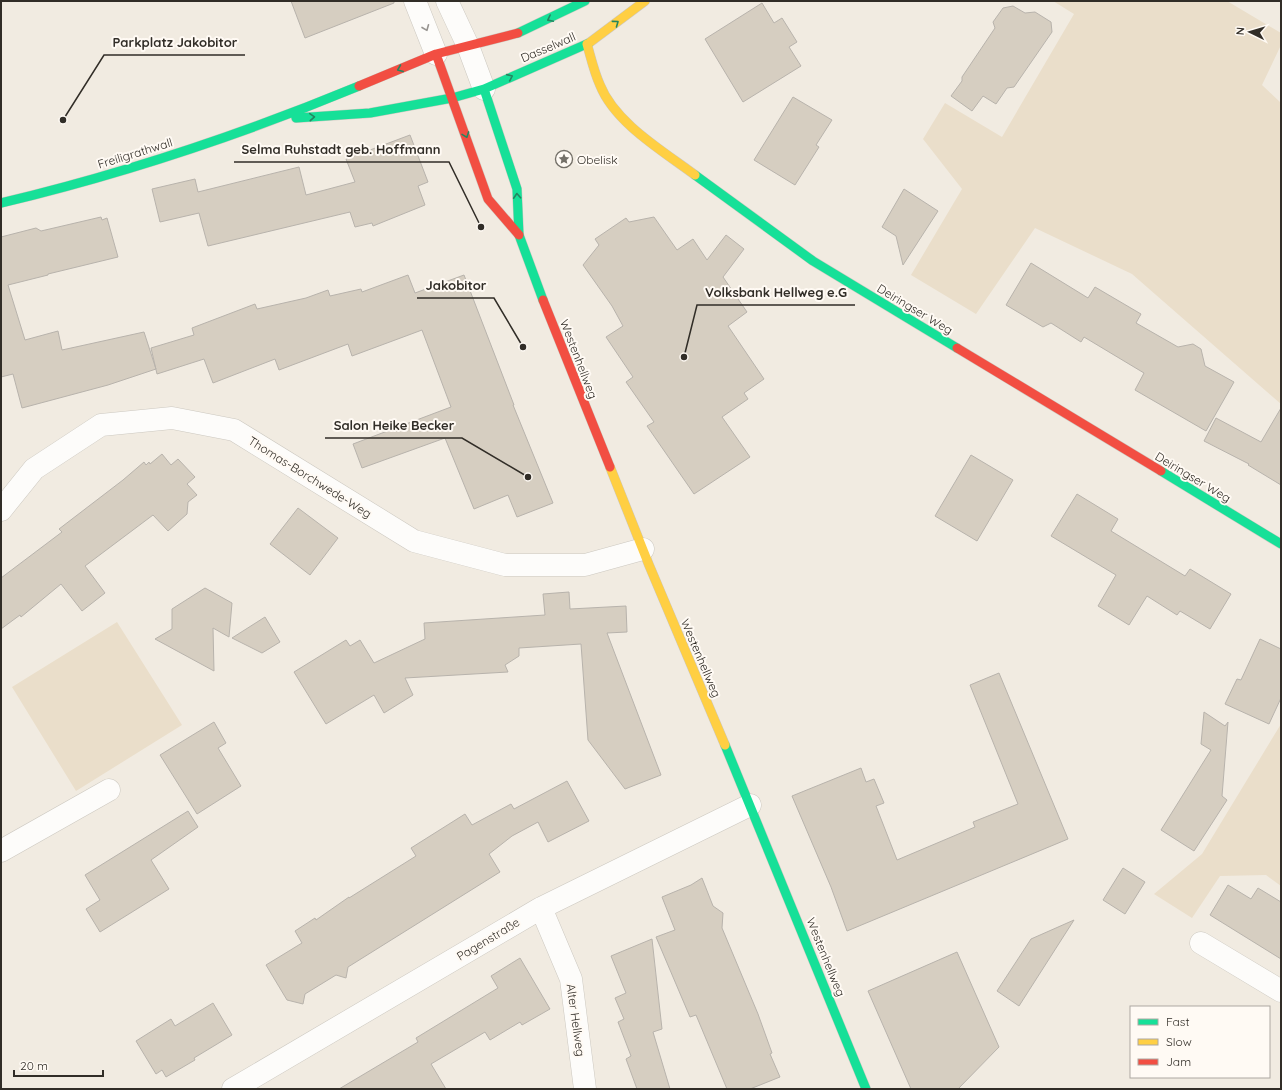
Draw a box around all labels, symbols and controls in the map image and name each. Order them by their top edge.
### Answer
north arrow [1230,12,1270,52]
one-way arrow [547,14,555,21]
one-way arrow [612,20,619,28]
one-way arrow [421,24,429,31]
text: N [1233,26,1247,36]
street label: Dasselwall [518,29,578,65]
callout: Parkplatz Jakobitor [104,30,245,55]
text: Parkplatz Jakobitor [113,34,238,50]
one-way arrow [397,64,404,72]
one-way arrow [506,74,513,82]
one-way arrow [309,113,315,122]
one-way arrow [461,131,469,138]
street label: Freiligrathwall [96,134,174,172]
callout: Selma Ruhstadt geb. Hoffmann [234,137,449,162]
text: Selma Ruhstadt geb. Hoffmann [242,141,440,157]
place icon: Obelisk [554,149,574,169]
place label: Obelisk [577,152,618,167]
one-way arrow [513,193,521,199]
callout: Jakobitor [417,273,494,298]
text: Jakobitor [426,277,487,293]
callout: Volksbank Hellweg e.G [697,280,855,305]
street label: Deiringser Weg [874,281,956,337]
text: Volksbank Hellweg e.G [705,284,847,300]
street label: Westenhellweg [557,317,601,401]
callout: Salon Heike Becker [325,413,462,438]
text: Salon Heike Becker [334,417,455,433]
street label: Thomas-Borchwede-Weg [246,433,374,521]
street label: Deiringser Weg [1152,449,1234,505]
street label: Westenhellweg [678,617,724,699]
street label: Pagenstraße [454,914,522,964]
street label: Westenhellweg [803,915,849,999]
street label: Alter Hellweg [563,983,589,1057]
legend [1130,1006,1270,1078]
text: Fast [1166,1014,1190,1029]
text: Slow [1166,1034,1192,1049]
scale bar [14,1052,103,1078]
text: Jam [1166,1054,1191,1069]
text: 20 m [20,1058,48,1073]

